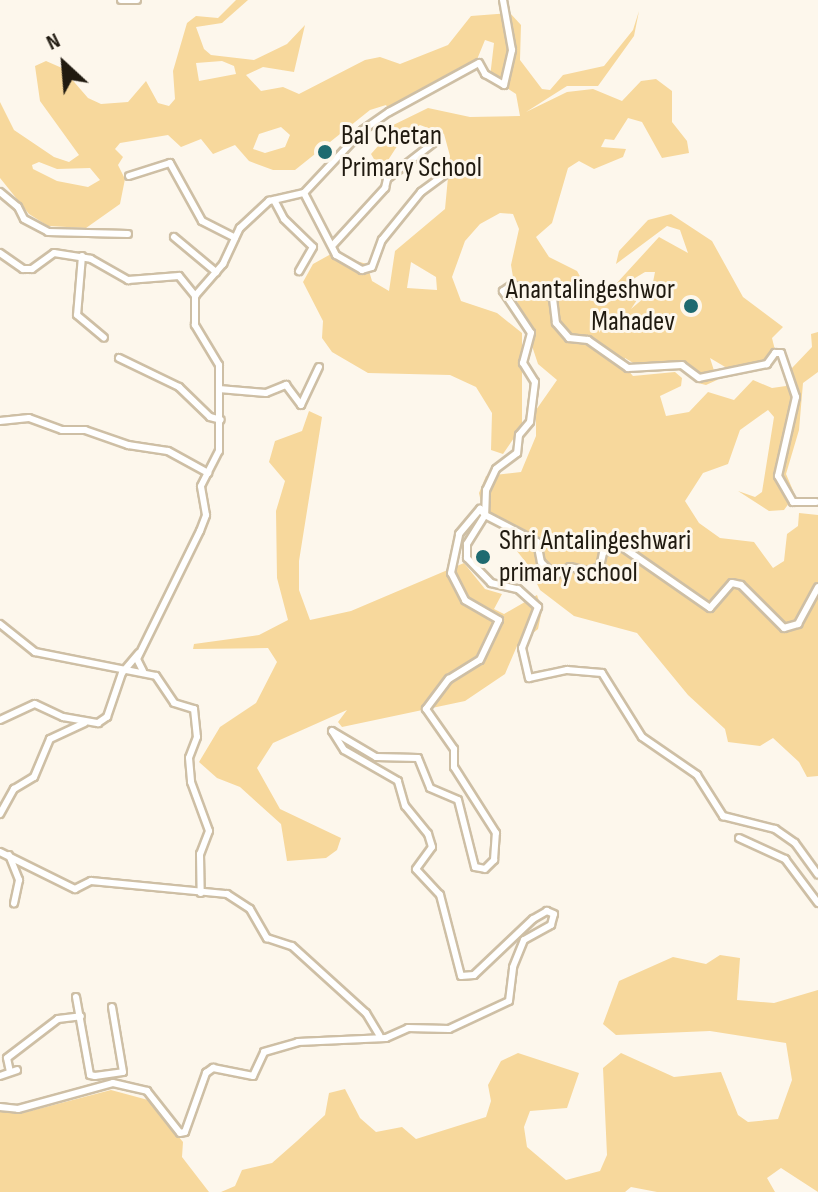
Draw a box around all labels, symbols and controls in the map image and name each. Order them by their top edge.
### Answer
north arrow [24,24,104,104]
text: N [42,27,64,57]
place label: Bal Chetan Primary School [341,119,482,185]
marker: Bal Chetan Primary School [316,143,334,161]
place label: Anantalingeshwor Mahadev [506,273,675,339]
marker: Anantalingeshwor Mahadev [682,297,700,315]
place label: Shri Antalingeshwari primary school [499,524,691,590]
marker: Shri Antalingeshwari primary school [474,548,492,566]

